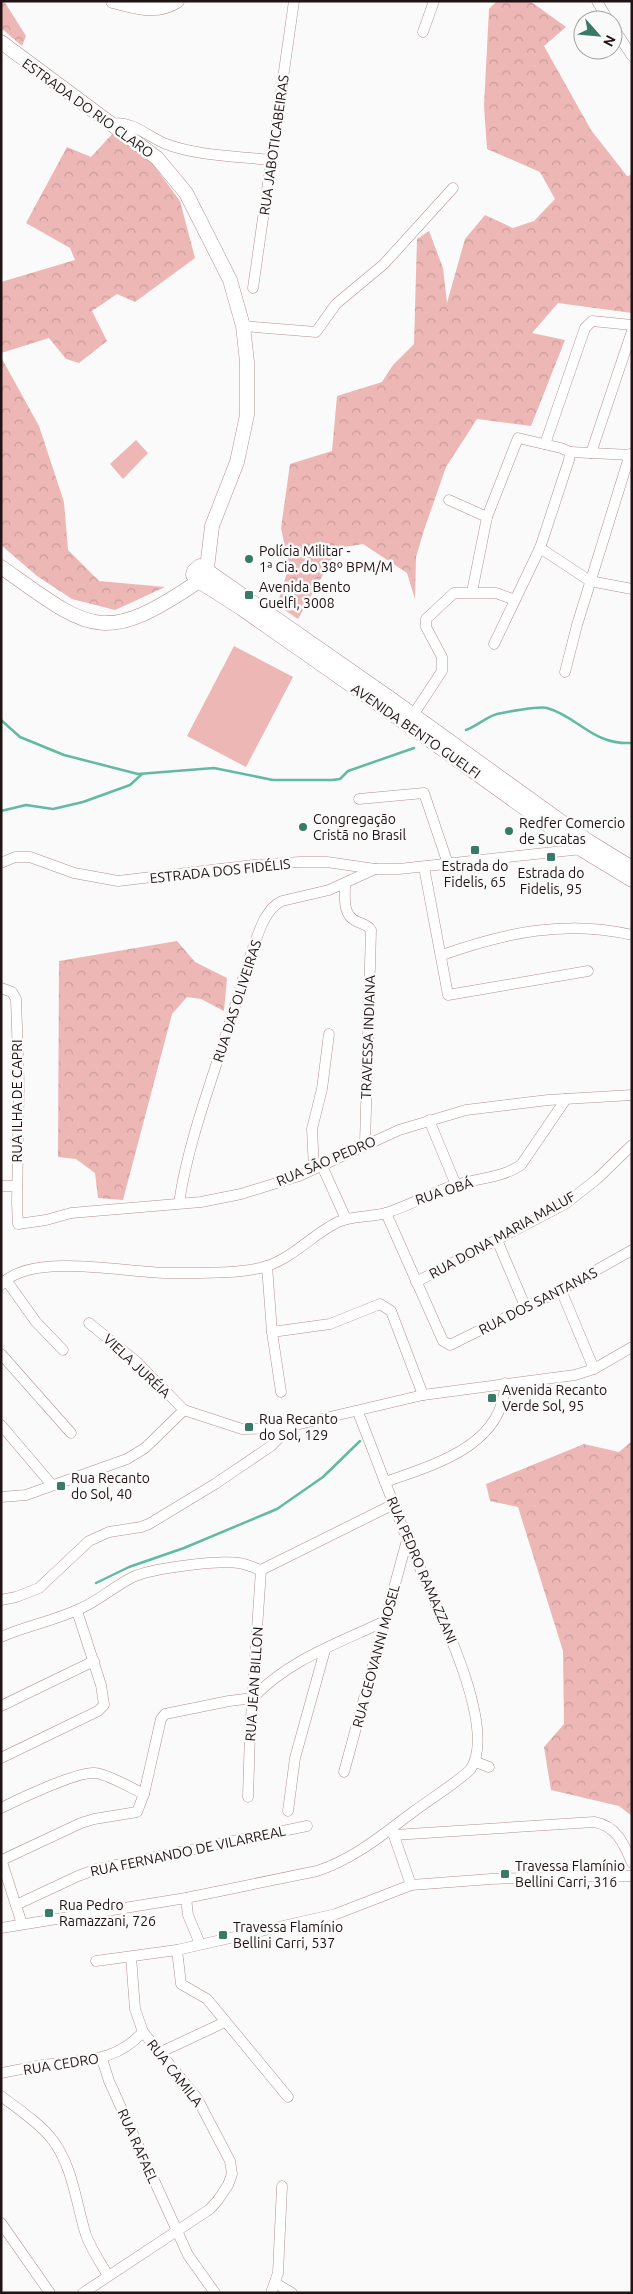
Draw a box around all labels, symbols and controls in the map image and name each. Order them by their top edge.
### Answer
north arrow [573,10,623,60]
text: N [600,33,619,49]
street label: ESTRADA DO RIO CLARO [19,55,157,161]
street label: RUA JABOTICABEIRAS [256,74,292,216]
place label: Polícia Militar - 1ª Cia. do 38º BPM/M [259,543,393,575]
marker: Polícia Militar - 1ª Cia. do 38º BPM/M [243,553,255,565]
place label: Avenida Bento Guelfi, 3008 [259,579,351,611]
marker: Avenida Bento Guelfi, 3008 [243,589,255,601]
street label: AVENIDA BENTO GUELFI [348,680,484,782]
place label: Congregação Cristã no Brasil [313,811,406,843]
place label: Redfer Comercio de Sucatas [519,815,625,847]
marker: Congregação Cristã no Brasil [297,821,309,833]
marker: Redfer Comercio de Sucatas [503,825,515,837]
marker: Estrada do Fidelis, 65 [469,844,481,856]
marker: Estrada do Fidelis, 95 [545,851,557,863]
street label: ESTRADA DOS FIDÉLIS [149,855,291,886]
place label: Estrada do Fidelis, 65 [442,858,508,890]
place label: Estrada do Fidelis, 95 [518,865,584,897]
street label: RUA DAS OLIVEIRAS [210,938,264,1064]
street label: TRAVESSA INDIANA [358,975,378,1099]
street label: RUA ILHA DE CAPRI [9,1040,25,1162]
street label: RUA SÃO PEDRO [273,1132,378,1189]
street label: RUA OBÁ [413,1173,475,1208]
street label: RUA DONA MARIA MALUF [426,1188,578,1282]
street label: RUA DOS SANTANAS [476,1264,600,1338]
street label: VIELA JURÉIA [100,1330,175,1401]
place label: Avenida Recanto Verde Sol, 95 [502,1382,607,1414]
marker: Avenida Recanto Verde Sol, 95 [486,1392,498,1404]
place label: Rua Recanto do Sol, 129 [259,1411,338,1443]
marker: Rua Recanto do Sol, 129 [243,1421,255,1433]
place label: Rua Recanto do Sol, 40 [71,1470,150,1502]
marker: Rua Recanto do Sol, 40 [55,1480,67,1492]
street label: RUA PEDRO RAMAZZANI [384,1494,460,1646]
street label: RUA GEOVANNI MOSEL [349,1583,403,1729]
street label: RUA JEAN BILLON [242,1626,266,1742]
street label: RUA FERNANDO DE VILARREAL [89,1822,287,1880]
place label: Travessa Flamínio Bellini Carri, 316 [515,1858,625,1890]
marker: Travessa Flamínio Bellini Carri, 316 [499,1868,511,1880]
place label: Rua Pedro Ramazzani, 726 [59,1897,156,1929]
marker: Rua Pedro Ramazzani, 726 [43,1907,55,1919]
place label: Travessa Flamínio Bellini Carri, 537 [233,1919,343,1951]
marker: Travessa Flamínio Bellini Carri, 537 [217,1929,229,1941]
street label: RUA CAMILA [144,2036,206,2110]
street label: RUA CEDRO [22,2050,100,2078]
street label: RUA RAFAEL [114,2106,162,2186]

